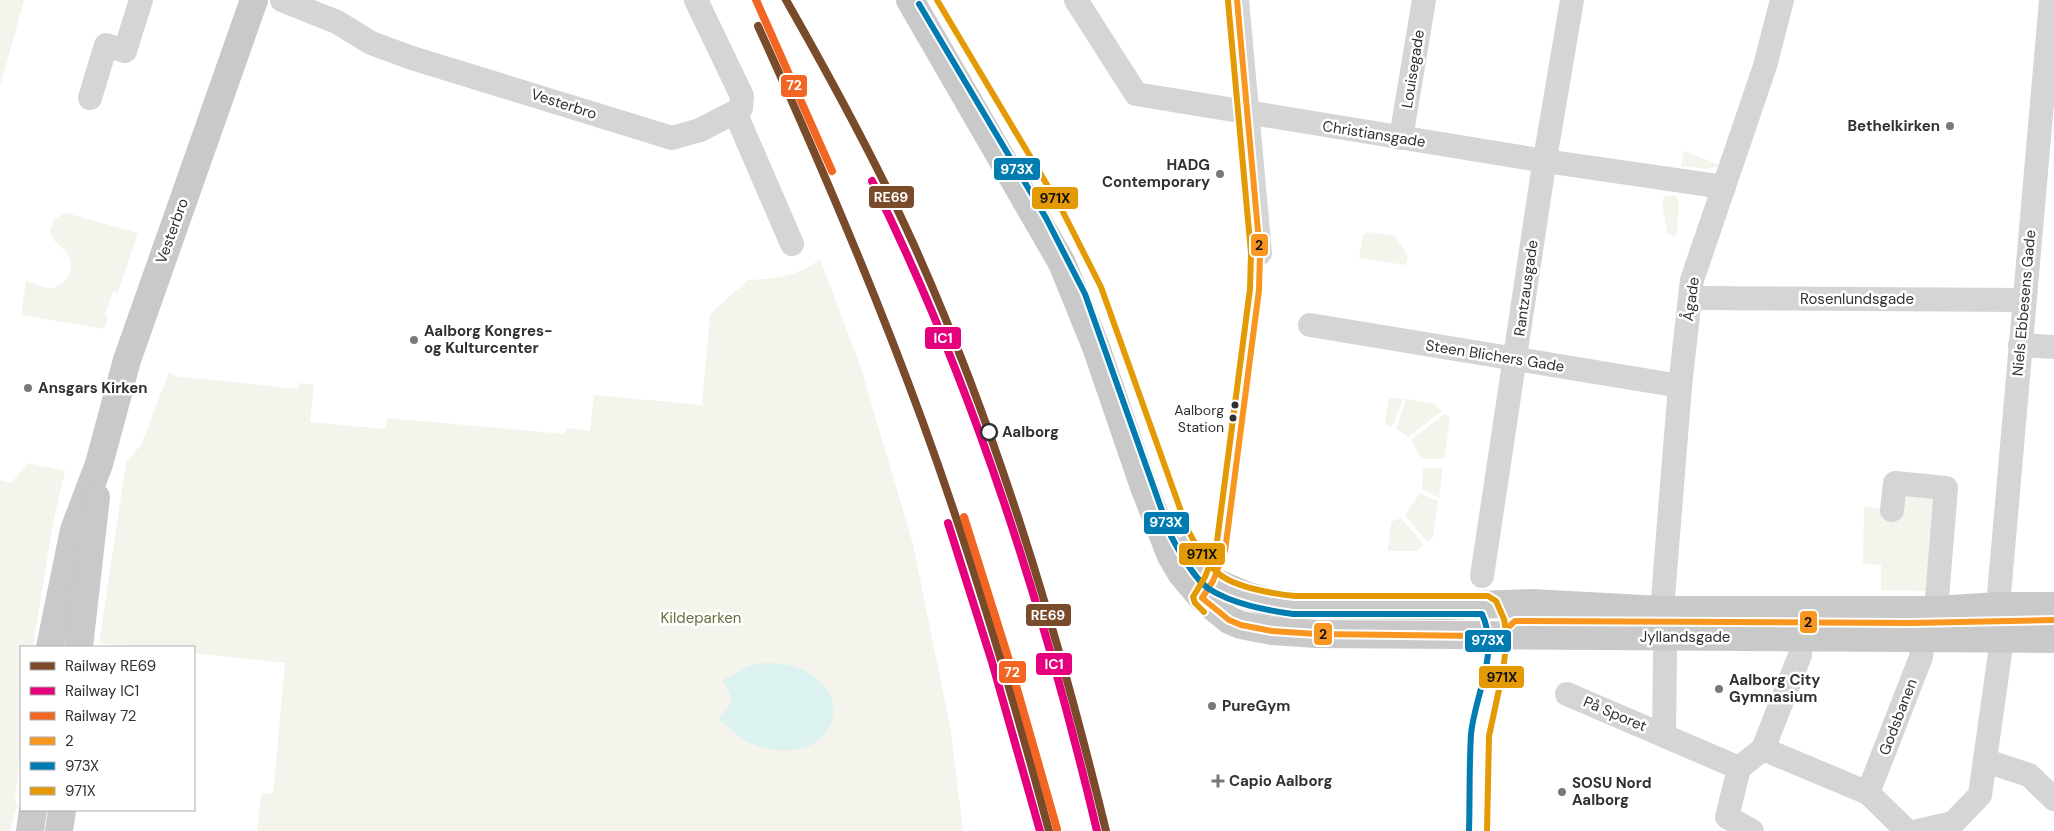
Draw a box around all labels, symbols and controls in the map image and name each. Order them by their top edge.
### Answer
street label: Louisegade [1397,28,1429,110]
line badge: 72 [780,74,808,98]
text: 72 [786,76,802,94]
street label: Vesterbro [529,84,600,124]
street label: Christiansgade [1321,116,1427,152]
place label: Bethelkirken [1847,116,1940,136]
marker: Bethelkirken [1944,120,1956,132]
place label: HADG Contemporary [1102,155,1210,192]
line badge: 973X [993,157,1041,181]
text: 973X [1000,160,1034,178]
marker: HADG Contemporary [1214,168,1226,180]
line badge: RE69 [868,185,915,209]
line badge: 971X [1031,186,1079,210]
text: RE69 [874,188,908,206]
text: 971X [1039,189,1071,207]
street label: Vesterbro [151,196,193,266]
street label: Niels Ebbesens Gade [2008,229,2040,377]
line badge: 2 [1250,233,1269,257]
text: 2 [1255,236,1263,254]
street label: Rantzausgade [1509,239,1543,337]
street label: Ågade [1678,276,1704,322]
street label: Rosenlundsgade [1800,289,1914,309]
place label: Aalborg Kongres- og Kulturcenter [424,321,553,358]
line badge: IC1 [924,326,962,350]
text: IC1 [933,329,953,347]
marker: Aalborg Kongres- og Kulturcenter [408,334,420,346]
street label: Steen Blichers Gade [1424,335,1566,377]
place label: Ansgars Kirken [38,378,148,398]
marker: Ansgars Kirken [22,382,34,394]
unlabelled marker [1230,400,1240,410]
place label: Aalborg Station [1174,401,1224,436]
marker: Aalborg Station [1228,413,1238,423]
place label: Aalborg [1002,422,1059,442]
marker: Aalborg [980,423,998,441]
line badge: 973X [1143,511,1190,535]
text: 973X [1149,513,1183,531]
line badge: 971X [1178,542,1226,566]
text: 971X [1186,545,1218,563]
line badge: RE69 [1025,603,1072,627]
text: RE69 [1031,606,1065,624]
park label: Kildeparken [661,608,741,628]
line badge: 2 [1799,610,1818,634]
text: 2 [1804,613,1812,631]
line badge: 2 [1313,622,1333,646]
text: 2 [1319,625,1327,643]
street label: Jyllandsgade [1640,627,1730,647]
line badge: 973X [1464,629,1512,653]
text: 973X [1471,631,1505,649]
legend [20,646,195,811]
line badge: IC1 [1035,652,1073,676]
text: IC1 [1044,655,1064,673]
text: Railway RE69 [65,656,156,676]
line badge: 72 [998,660,1027,684]
text: 72 [1004,663,1020,681]
line badge: 971X [1478,665,1525,689]
text: 971X [1486,668,1518,686]
place label: Aalborg City Gymnasium [1729,670,1820,707]
street label: Godsbanen [1874,676,1922,758]
text: Railway IC1 [65,681,139,701]
marker: Aalborg City Gymnasium [1713,683,1725,695]
street label: På Sporet [1580,692,1650,736]
place label: PureGym [1222,696,1290,716]
marker: PureGym [1206,700,1218,712]
text: Railway 72 [65,706,137,726]
text: 2 [65,731,74,751]
text: 973X [65,756,99,776]
place label: Capio Aalborg [1229,771,1333,791]
place label: SOSU Nord Aalborg [1572,773,1652,810]
marker: Capio Aalborg [1211,774,1225,788]
text: 971X [65,781,96,801]
marker: SOSU Nord Aalborg [1556,786,1568,798]

